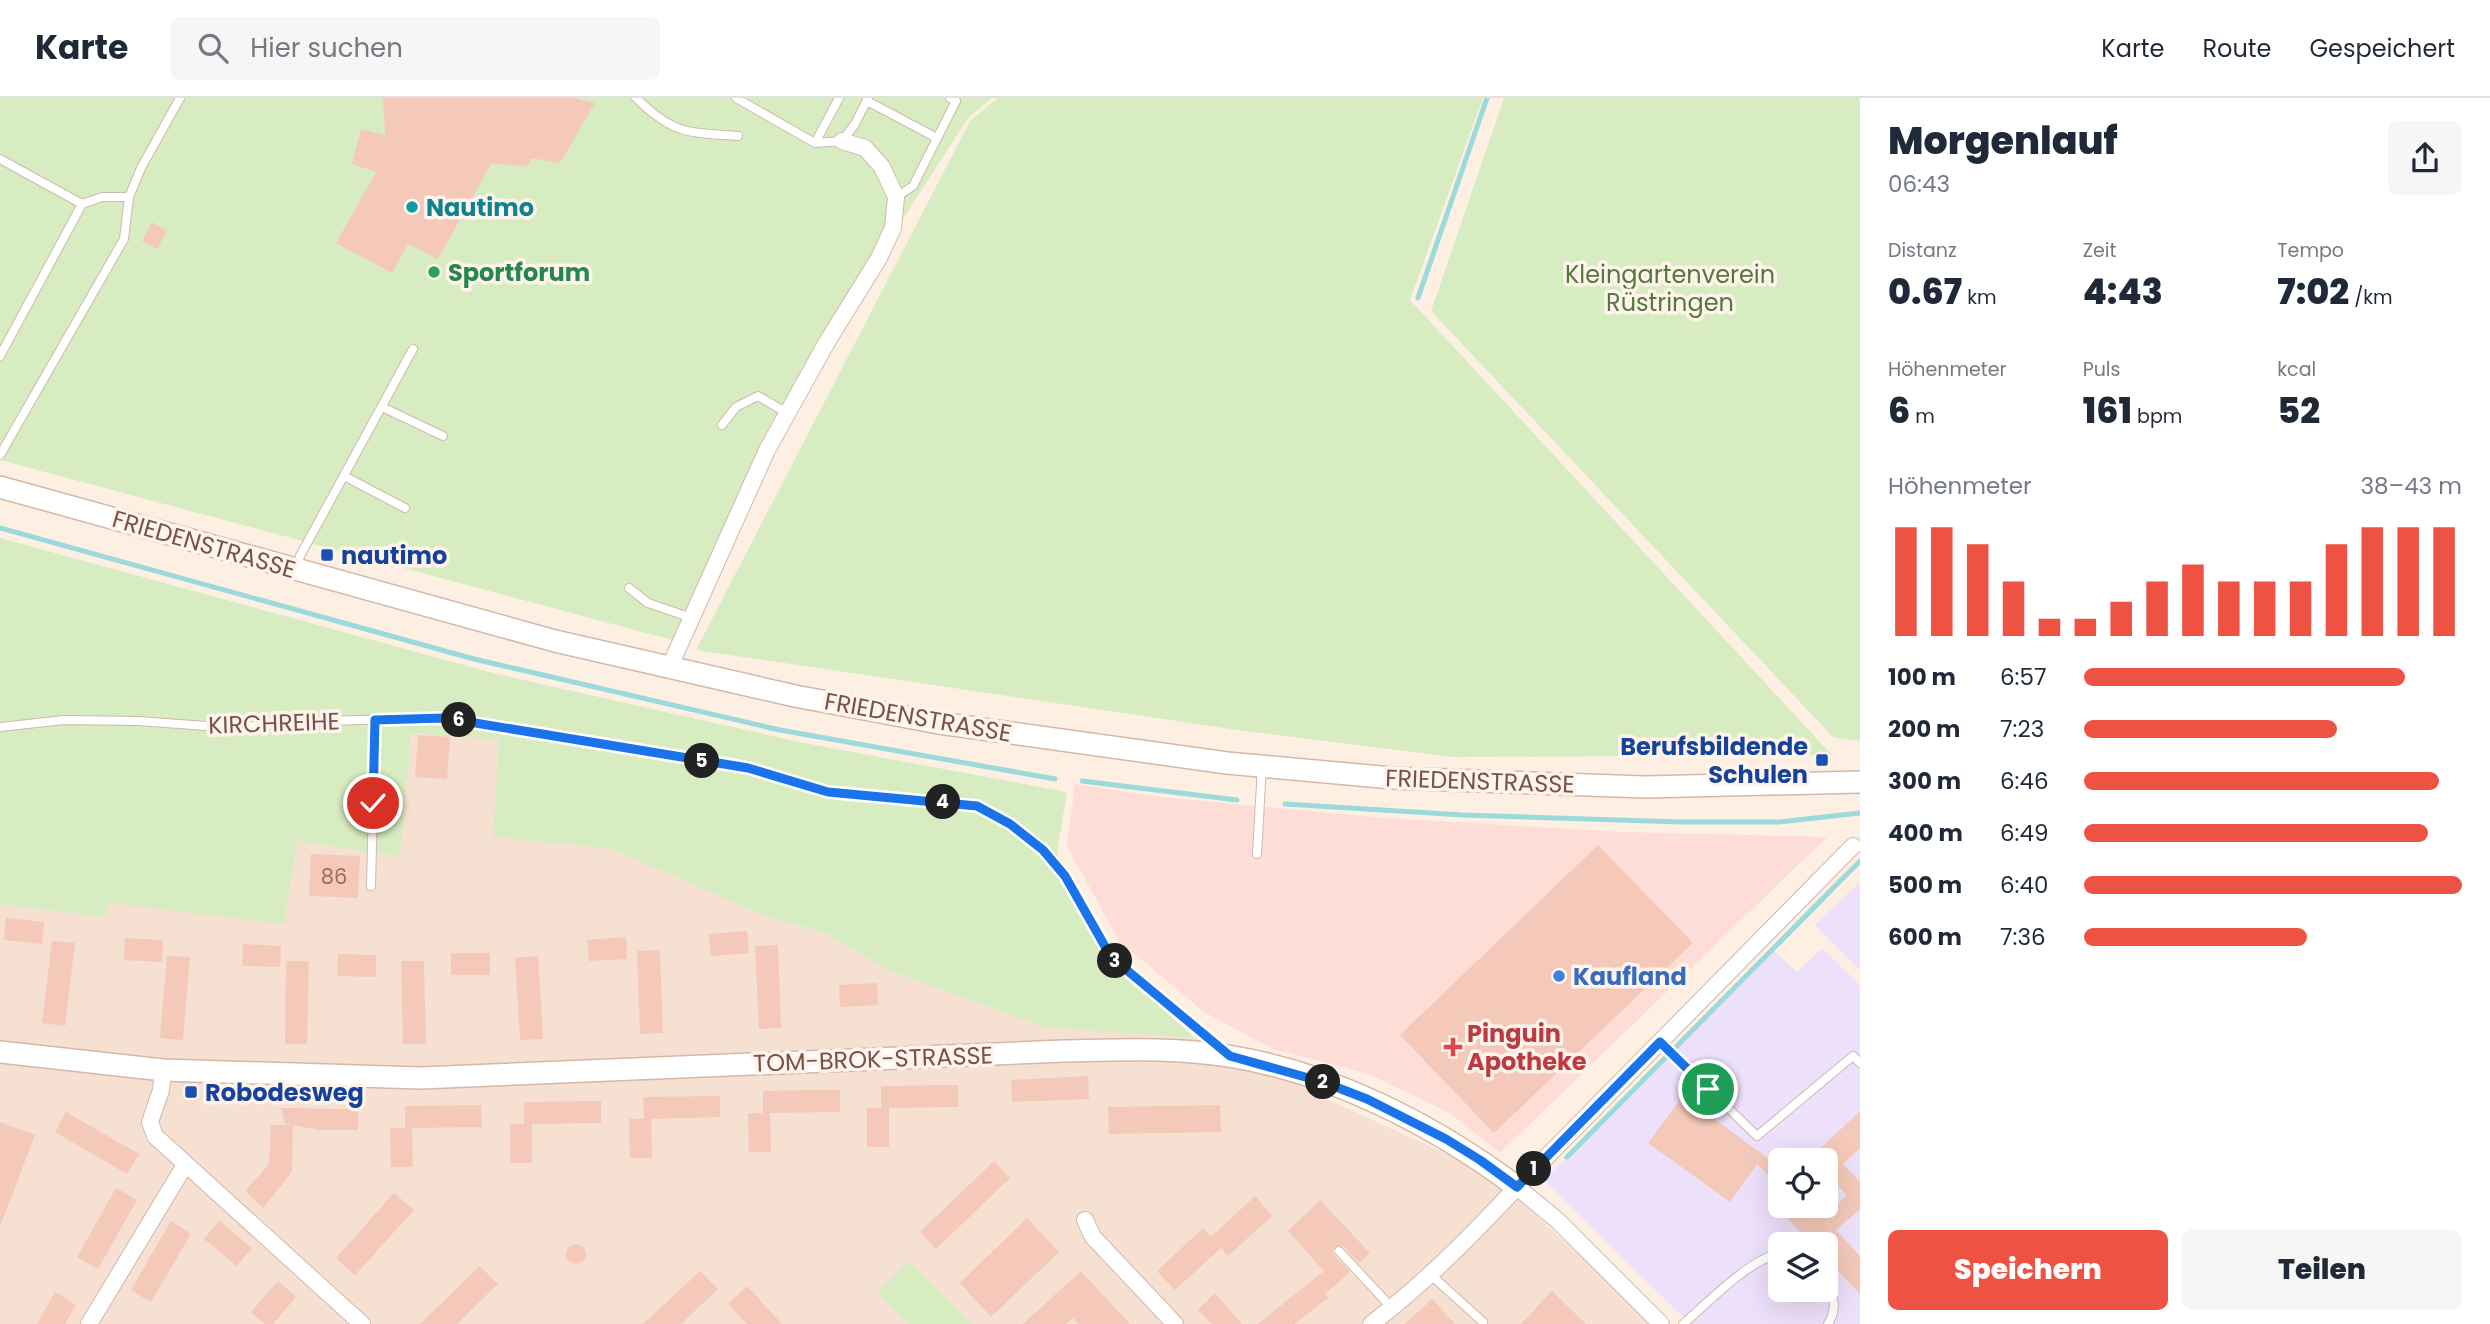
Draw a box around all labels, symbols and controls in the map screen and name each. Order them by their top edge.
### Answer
search box [170,17,660,80]
text: Karte [35,24,128,71]
icon: search [194,29,232,67]
text: Hier suchen [250,30,403,66]
text: Karte [2101,32,2164,65]
text: Route [2202,32,2271,65]
text: Gespeichert [2309,32,2455,65]
text: Morgenlauf [1888,114,2118,167]
button: share [2388,121,2462,195]
text: 06:43 [1888,168,1950,200]
place label: Nautimo [426,191,534,224]
marker: Nautimo [404,199,420,215]
text: Distanz [1888,237,1957,264]
text: Zeit [2083,237,2116,264]
text: Tempo [2277,237,2344,264]
place label: Sportforum [448,256,590,289]
park label: Kleingartenverein Rüstringen [1565,258,1775,319]
marker: Sportforum [426,264,442,280]
text: 0.67 [1888,267,1962,316]
text: 4:43 [2083,267,2163,316]
text: 7:02 [2277,267,2349,316]
text: km [1962,284,1997,311]
text: /km [2349,284,2393,311]
text: Höhenmeter [1888,356,2007,383]
text: Puls [2083,356,2120,383]
text: kcal [2277,356,2316,383]
text: 6 [1888,386,1910,435]
text: 161 [2083,386,2132,435]
text: 52 [2277,386,2320,435]
text: m [1910,403,1935,430]
text: bpm [2132,403,2182,430]
text: Höhenmeter [1888,470,2032,502]
text: 38–43 m [2361,470,2462,502]
street label: FRIEDENSTRASSE [108,502,300,586]
place label: nautimo [341,539,447,572]
marker: nautimo [319,547,335,563]
text: 100 m [1888,661,1956,693]
text: 6:57 [2000,661,2047,693]
street label: FRIEDENSTRASSE [822,684,1014,750]
pin: 6 [442,702,476,738]
street label: KIRCHREIHE [208,704,340,742]
text: 6 [452,706,465,733]
text: 200 m [1888,713,1960,745]
text: 7:23 [2000,713,2044,745]
place label: Berufsbildende Schulen [1620,730,1808,791]
pin: 5 [684,744,720,778]
text: 5 [695,747,708,774]
marker: Berufsbildende Schulen [1814,752,1830,768]
street label: FRIEDENSTRASSE [1385,761,1575,801]
text: 300 m [1888,765,1961,797]
text: 6:46 [2000,765,2049,797]
pin [343,773,403,833]
icon: check [354,784,392,822]
pin: 4 [926,784,960,820]
text: 4 [936,788,949,815]
text: 400 m [1888,817,1963,849]
text: 6:49 [2000,817,2048,849]
house number: 86 [321,862,347,891]
text: 500 m [1888,869,1962,901]
text: 6:40 [2000,869,2048,901]
text: 600 m [1888,921,1962,953]
text: 7:36 [2000,921,2046,953]
pin: 3 [1098,944,1132,978]
text: 3 [1109,947,1120,974]
place label: Kaufland [1573,960,1687,993]
marker: Kaufland [1551,968,1567,984]
place label: Pinguin Apotheke [1467,1017,1587,1078]
street label: TOM-BROK-STRASSE [753,1038,993,1080]
marker: Pinguin Apotheke [1445,1039,1461,1055]
pin [1678,1059,1738,1119]
pin: 2 [1306,1065,1340,1100]
text: 2 [1317,1068,1328,1095]
icon: arrive [1689,1070,1727,1108]
place label: Robodesweg [205,1076,364,1109]
marker: Robodesweg [183,1084,199,1100]
map controls [1768,1148,1838,1302]
button: locate [1768,1148,1838,1218]
pin: 1 [1516,1152,1552,1186]
text: 1 [1530,1155,1537,1182]
button: Speichern [1888,1230,2168,1310]
button: Teilen [2182,1230,2462,1310]
button: layers [1768,1232,1838,1302]

